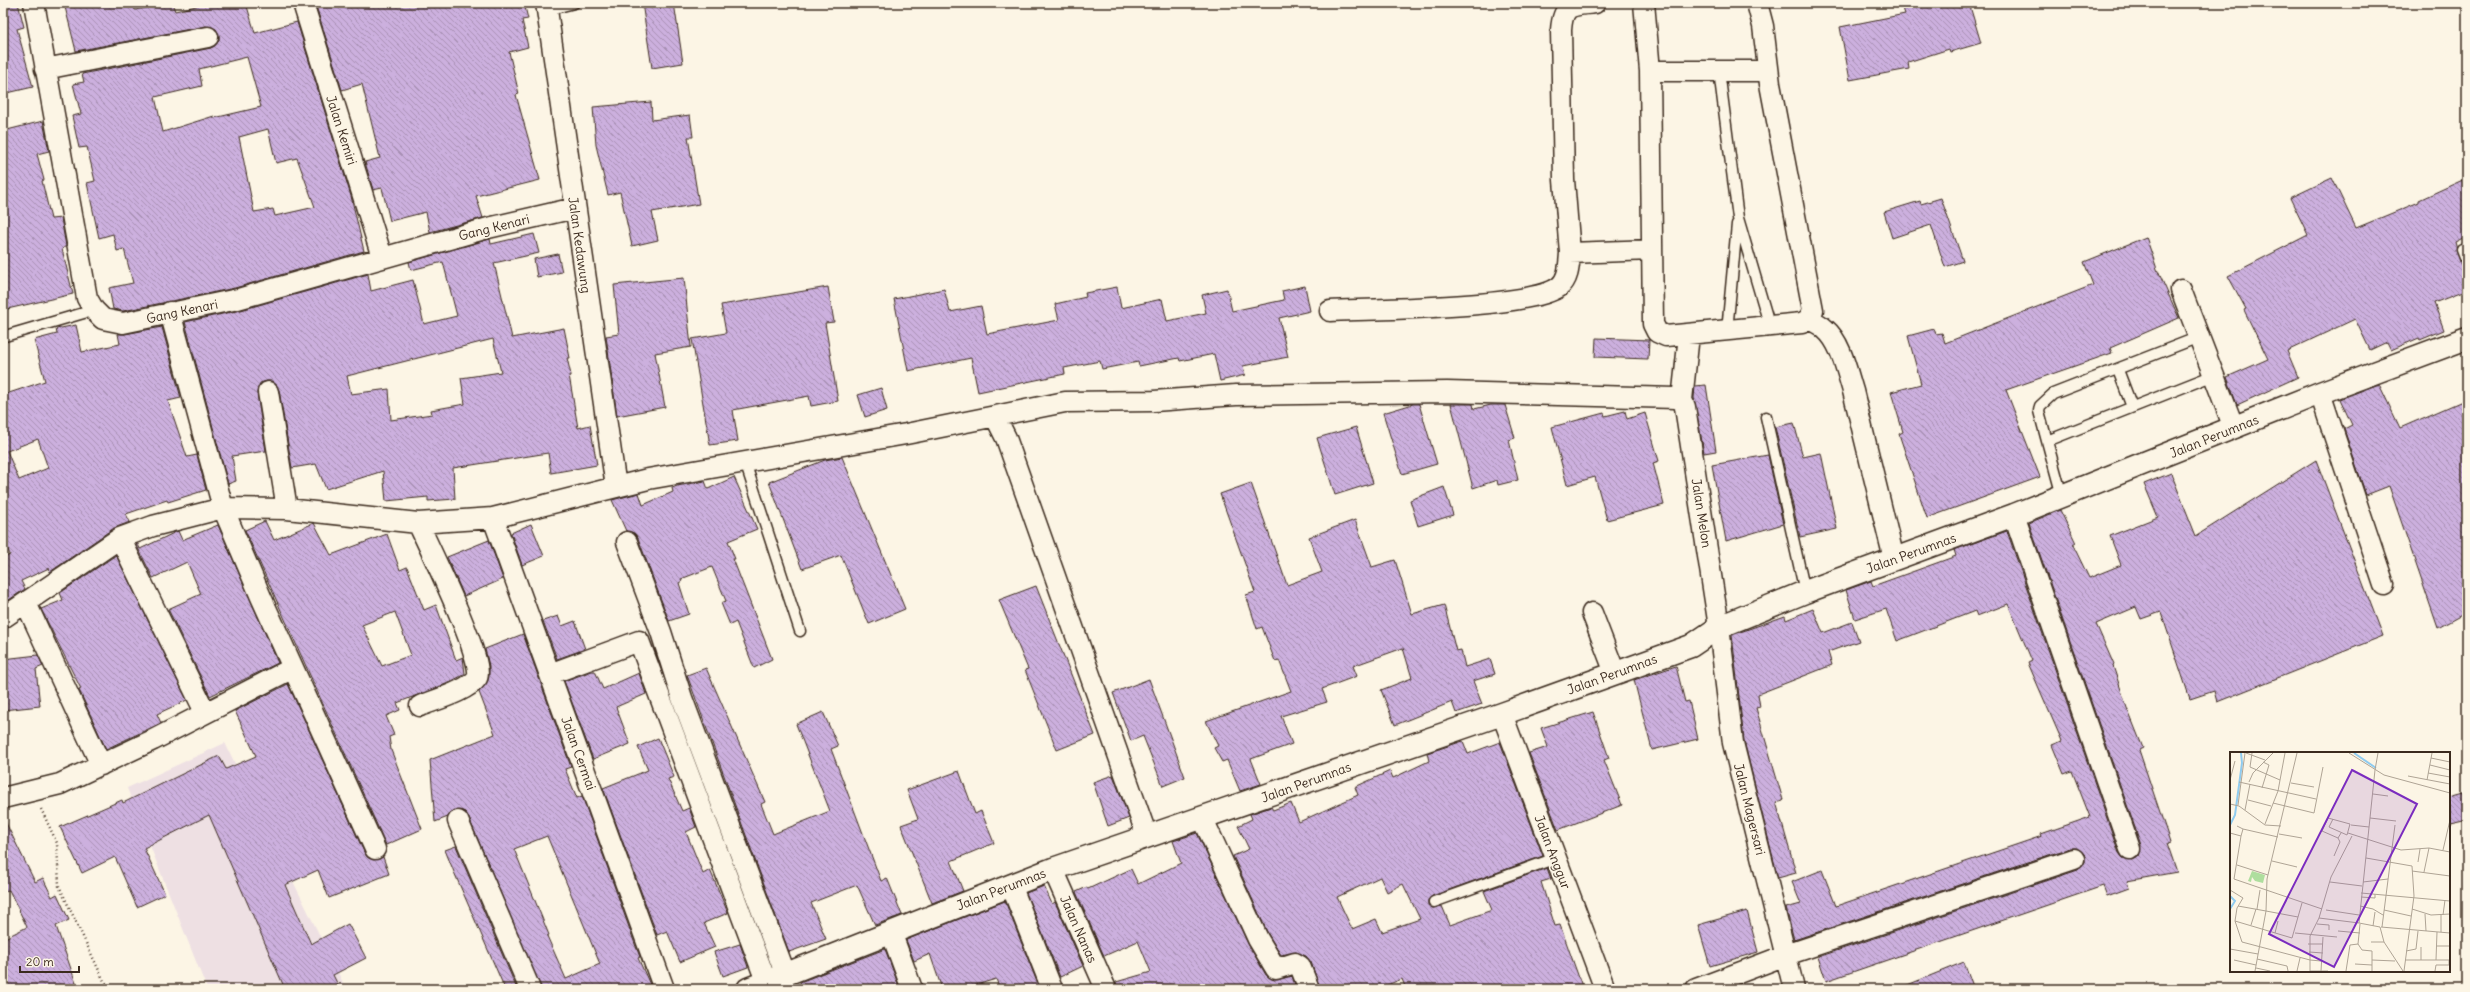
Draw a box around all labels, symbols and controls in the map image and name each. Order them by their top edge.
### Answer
street label: Jalan Kemiri [322,93,361,167]
street label: Jalan Kedawung [564,196,595,294]
street label: Gang Kenari [457,210,531,245]
street label: Gang Kenari [145,296,219,327]
street label: Jalan Perumnas [2167,411,2261,462]
street label: Jalan Melon [1688,477,1715,550]
street label: Jalan Perumnas [1864,529,1959,578]
street label: Jalan Perumnas [1565,650,1660,699]
street label: Jalan Cermai [557,714,600,792]
inset map [2230,752,2450,972]
street label: Jalan Perumnas [1259,758,1354,807]
street label: Jalan Magersari [1730,762,1769,857]
street label: Jalan Anggur [1531,813,1575,892]
street label: Jalan Perumnas [954,865,1048,914]
street label: Jalan Nanas [1056,893,1101,966]
scale bar [20,948,79,974]
text: 20 m [26,954,54,969]

